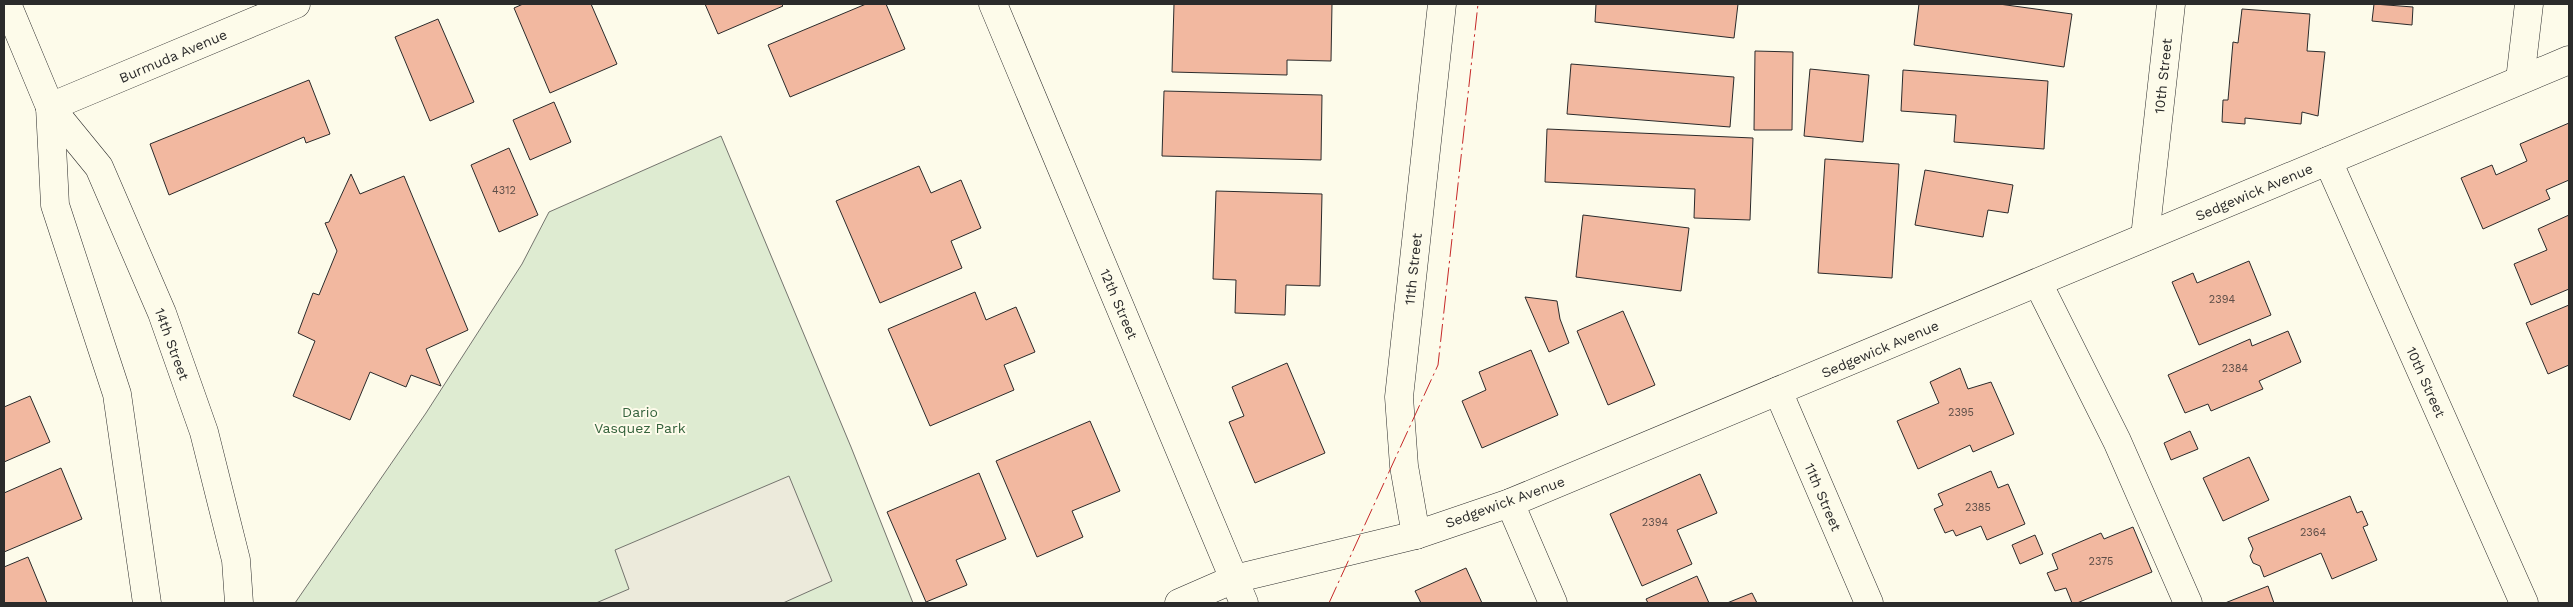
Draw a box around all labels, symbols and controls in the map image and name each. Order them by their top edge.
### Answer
street label: Burmuda Avenue [117,26,229,86]
street label: 10th Street [2151,37,2175,114]
street label: Sedgewick Avenue [2193,160,2315,224]
house number: 4312 [492,184,516,197]
street label: 11th Street [1401,232,1425,306]
street label: 12th Street [1097,266,1141,342]
house number: 2394 [2209,293,2235,306]
street label: 14th Street [152,306,192,382]
street label: Sedgewick Avenue [1819,317,1941,381]
street label: 10th Street [2403,344,2449,420]
house number: 2384 [2222,362,2248,375]
park label: Dario Vasquez Park [594,404,686,436]
house number: 2395 [1948,406,1974,419]
street label: 11th Street [1801,461,1845,534]
street label: Sedgewick Avenue [1443,473,1567,531]
house number: 2385 [1965,501,1991,514]
house number: 2394 [1642,516,1668,529]
house number: 2364 [2300,526,2326,539]
house number: 2375 [2089,555,2113,568]

